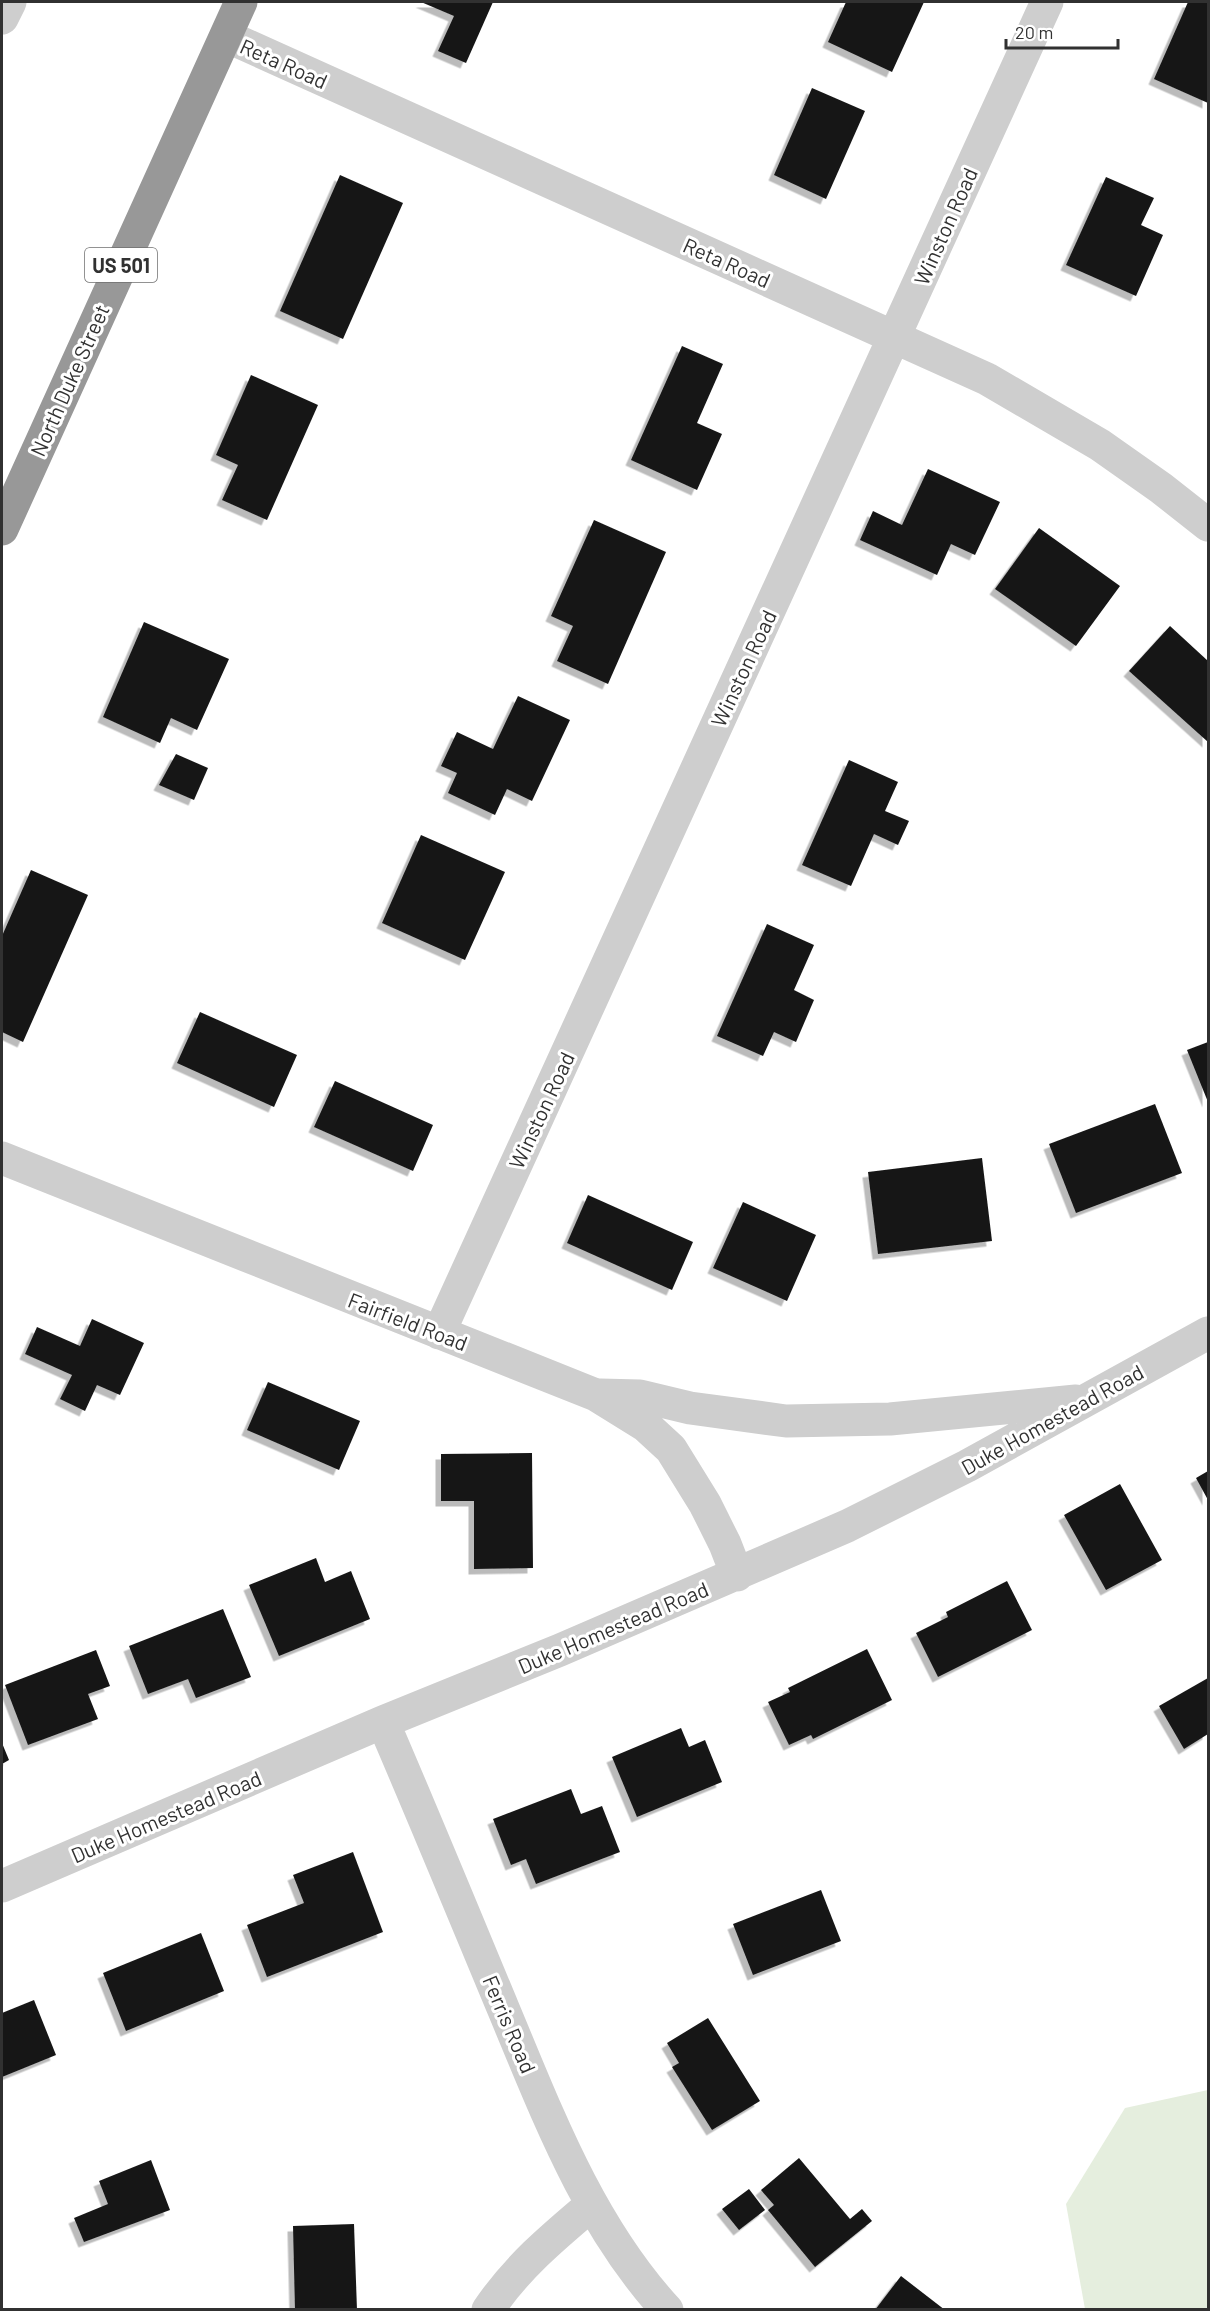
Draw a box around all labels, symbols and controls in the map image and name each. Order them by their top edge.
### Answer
scale bar [1006,12,1118,50]
text: 20 m [1015,21,1053,43]
street label: Reta Road [237,33,331,93]
street label: Winston Road [908,163,982,289]
street label: Reta Road [680,232,774,292]
road number: US 501 [85,248,157,282]
street label: North Duke Street [24,300,114,460]
street label: Winston Road [705,606,781,730]
street label: Winston Road [503,1048,579,1172]
street label: Fairfield Road [345,1287,471,1355]
street label: Duke Homestead Road [957,1359,1147,1479]
street label: Duke Homestead Road [514,1576,712,1678]
street label: Duke Homestead Road [67,1765,265,1867]
street label: Ferris Road [478,1971,542,2077]

